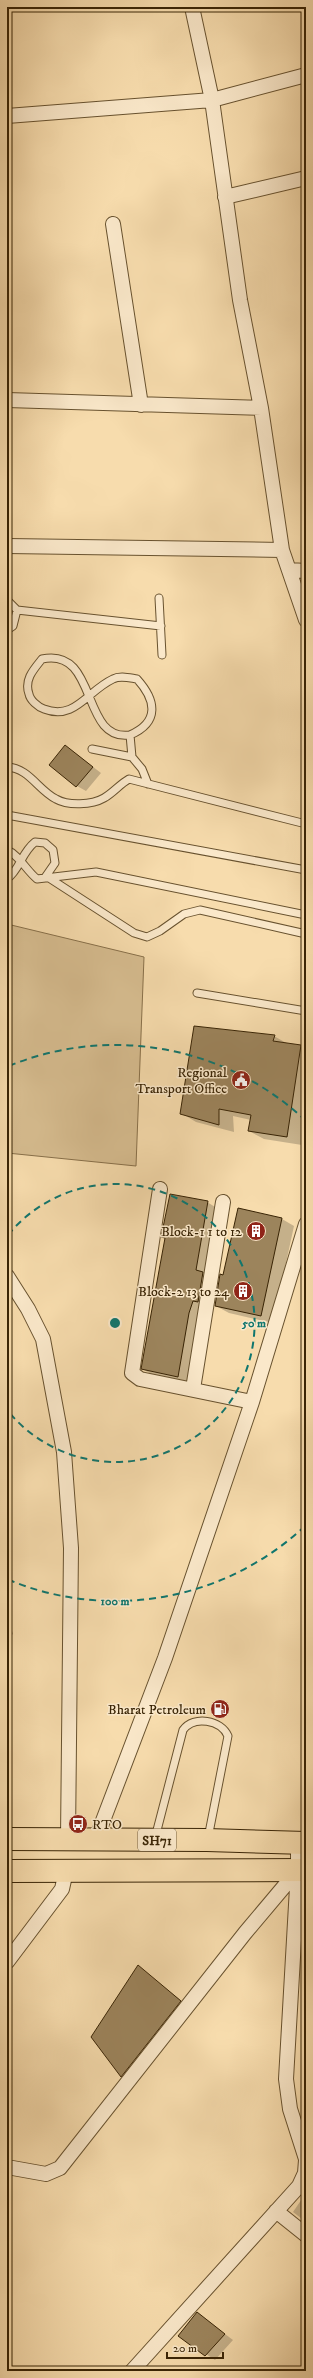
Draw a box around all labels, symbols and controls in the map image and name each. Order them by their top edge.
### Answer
place label: Regional Transport Office [136,1064,228,1098]
public building icon: Regional Transport Office [230,1069,252,1091]
building icon: Block-1 1 to 12 [245,1220,267,1242]
place label: Block-1 1 to 12 [161,1223,242,1241]
building icon: Block-2 13 to 24 [232,1280,254,1302]
place label: Block-2 13 to 24 [138,1283,230,1301]
centre of rings [108,1316,122,1330]
text: 50 m [241,1316,266,1331]
text: 100 m [101,1594,129,1609]
fuel station icon: Bharat Petroleum [209,1698,231,1720]
place label: Bharat Petroleum [108,1701,206,1719]
bus stop icon: RTO [67,1813,89,1835]
place label: RTO [92,1816,122,1834]
road number: SH71 [138,1829,176,1851]
scale bar [167,2334,223,2360]
text: 20 m [173,2341,197,2356]

